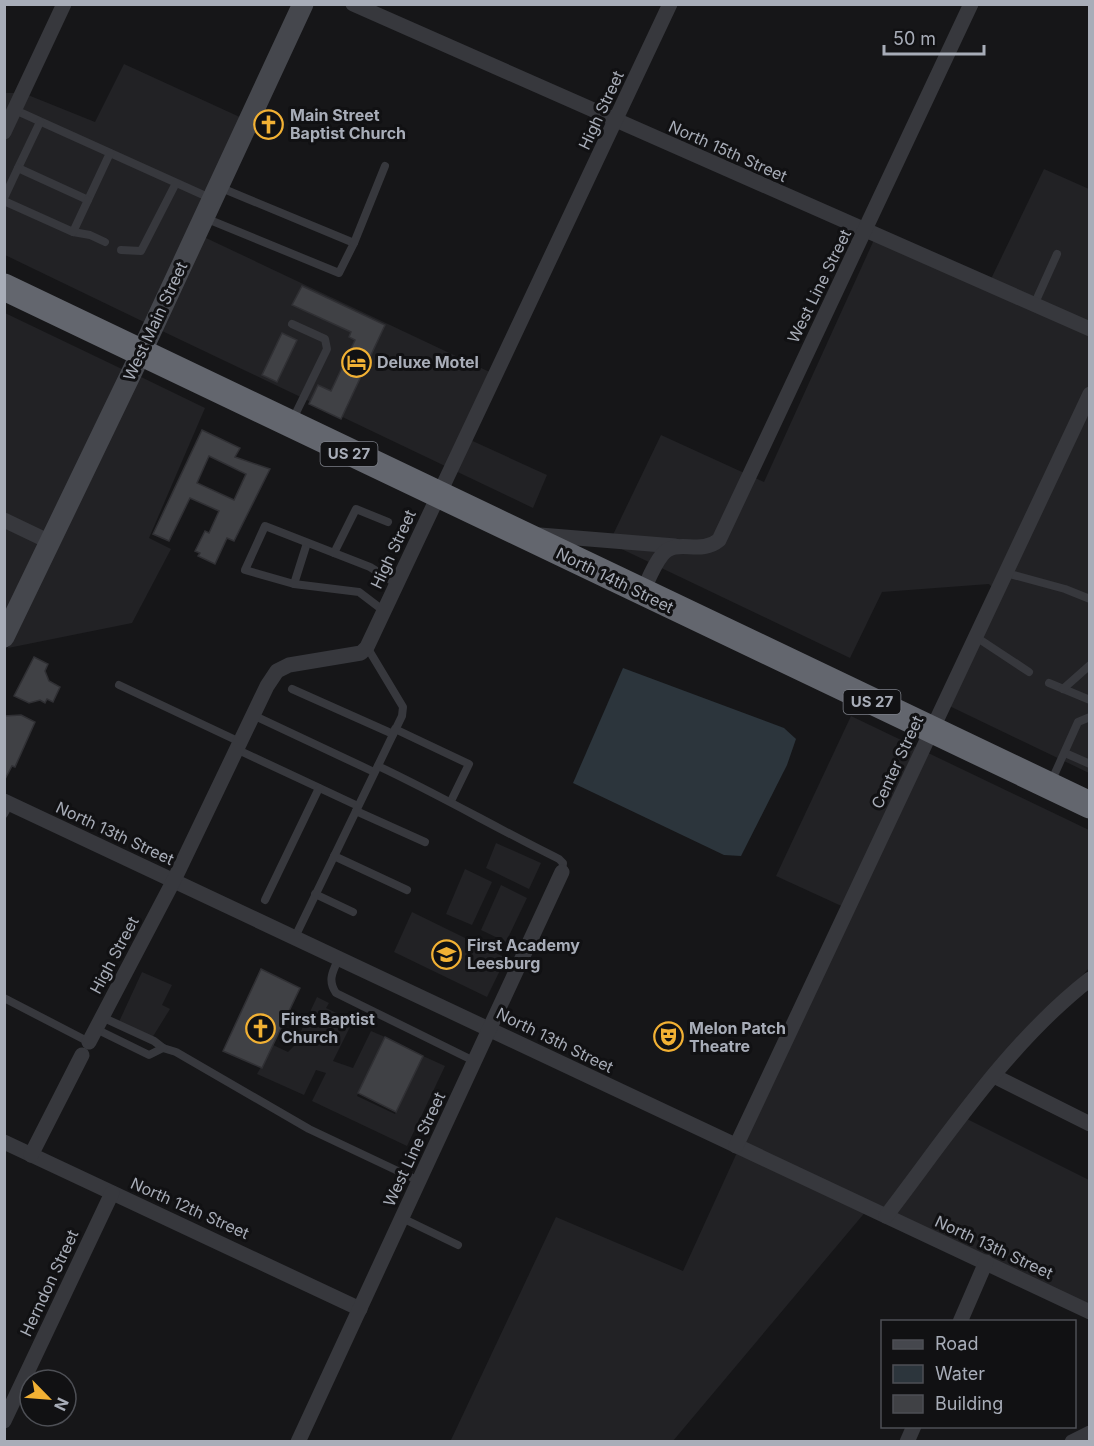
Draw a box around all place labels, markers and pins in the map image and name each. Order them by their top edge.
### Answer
place label: Main Street Baptist Church [290,105,406,143]
church icon: Main Street Baptist Church [253,108,285,140]
hotel icon: Deluxe Motel [340,346,372,378]
place label: Deluxe Motel [377,352,479,372]
place label: First Academy Leesburg [467,935,580,973]
school or university icon: First Academy Leesburg [430,938,462,970]
place label: First Baptist Church [281,1009,375,1047]
church icon: First Baptist Church [244,1012,276,1044]
place label: Melon Patch Theatre [689,1018,786,1056]
theatre icon: Melon Patch Theatre [652,1021,684,1053]

